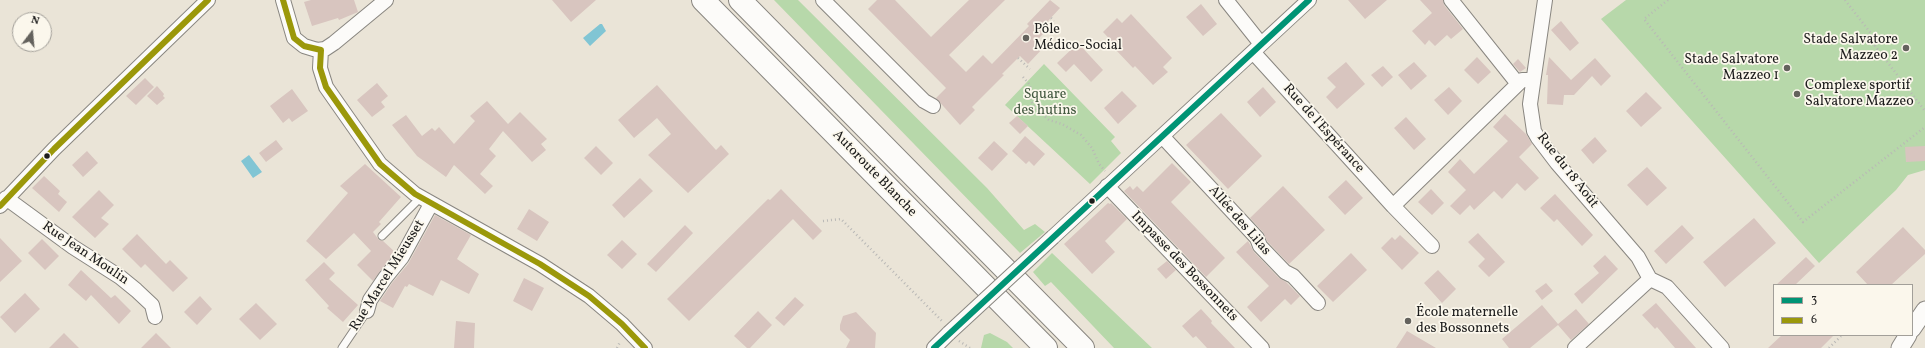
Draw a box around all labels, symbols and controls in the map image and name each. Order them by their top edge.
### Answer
north arrow [12,12,52,52]
text: N [29,13,41,29]
place label: Pôle Médico-Social [1034,22,1122,54]
place label: Stade Salvatore Mazzeo 2 [1803,32,1898,64]
marker: Pôle Médico-Social [1021,33,1031,43]
marker: Stade Salvatore Mazzeo 2 [1901,43,1911,53]
place label: Stade Salvatore Mazzeo 1 [1684,52,1779,84]
marker: Stade Salvatore Mazzeo 1 [1782,63,1792,73]
place label: Complexe sportif Salvatore Mazzeo [1805,78,1914,110]
street label: Rue de l'Espérance [1279,81,1367,177]
park label: Square des hutins [1013,87,1077,120]
marker: Complexe sportif Salvatore Mazzeo [1792,89,1802,99]
street label: Autoroute Blanche [828,127,920,221]
street label: Rue du 18 Août [1532,130,1602,212]
unlabelled marker [42,151,52,161]
street label: Allée des Lilas [1204,183,1274,259]
unlabelled marker [1087,196,1097,206]
street label: Impasse des Bossonnets [1127,208,1241,326]
street label: Rue Marcel Mieusset [347,217,429,335]
street label: Rue Jean Moulin [38,219,132,289]
legend [1773,284,1913,336]
text: 3 [1811,292,1817,308]
place label: École maternelle des Bossonnets [1416,305,1518,338]
text: 6 [1811,312,1817,328]
marker: École maternelle des Bossonnets [1403,316,1413,326]

